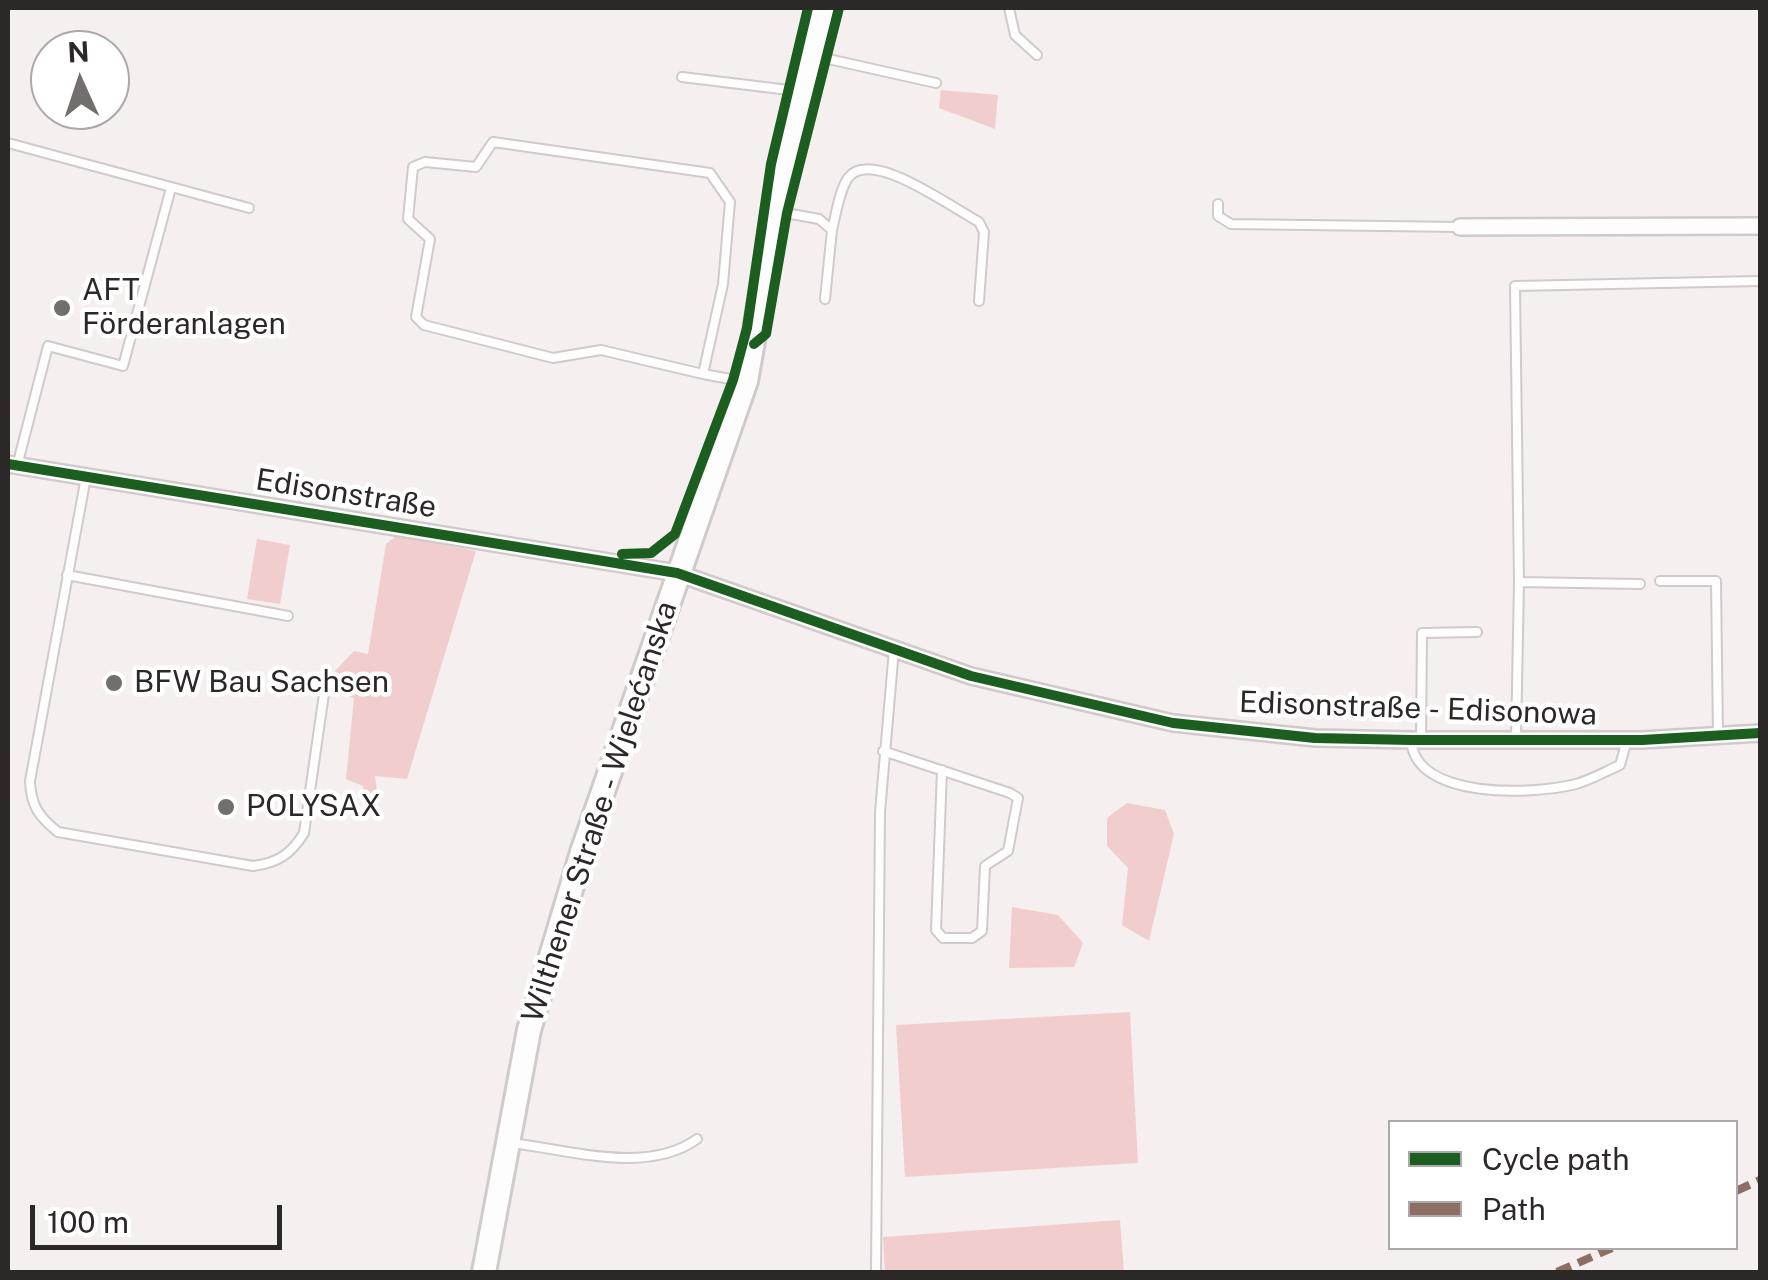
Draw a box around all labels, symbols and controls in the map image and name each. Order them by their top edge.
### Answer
north arrow [30,30,130,130]
text: N [67,34,90,69]
place label: AFT Förderanlagen [82,273,286,344]
marker: AFT Förderanlagen [51,297,73,319]
street label: Edisonstraße [253,462,439,526]
street label: Wilthener Straße - Wjelećanska [515,597,685,1027]
place label: BFW Bau Sachsen [134,665,389,701]
marker: BFW Bau Sachsen [103,672,125,694]
street label: Edisonstraße - Edisonowa [1239,685,1597,733]
place label: POLYSAX [246,789,381,825]
marker: POLYSAX [215,796,237,818]
legend [1388,1120,1738,1250]
text: Cycle path [1482,1141,1630,1177]
scale bar [35,1185,288,1247]
text: Path [1482,1191,1546,1227]
text: 100 m [47,1204,129,1240]

